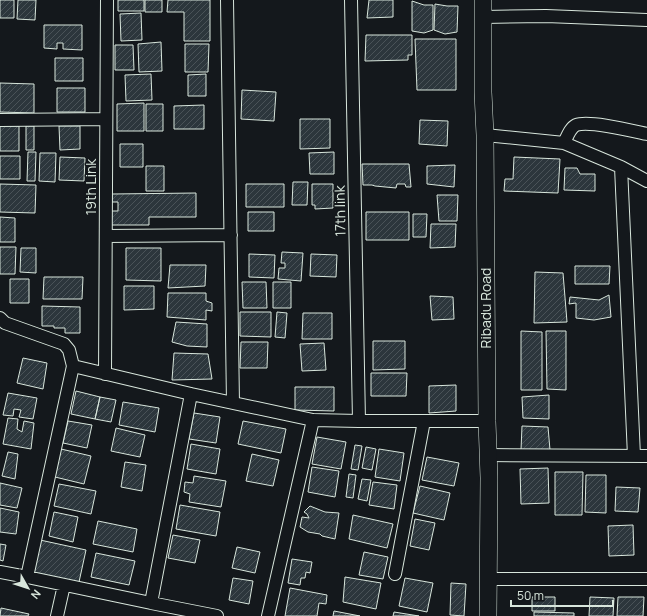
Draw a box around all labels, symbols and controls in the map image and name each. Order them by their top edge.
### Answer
street label: 19th Link [81,158,100,215]
street label: 17th link [330,184,349,237]
street label: Ribadu Road [476,268,495,348]
north arrow [8,568,48,608]
scale bar [511,582,613,608]
text: N [28,587,44,602]
text: 50 m [517,587,544,604]

